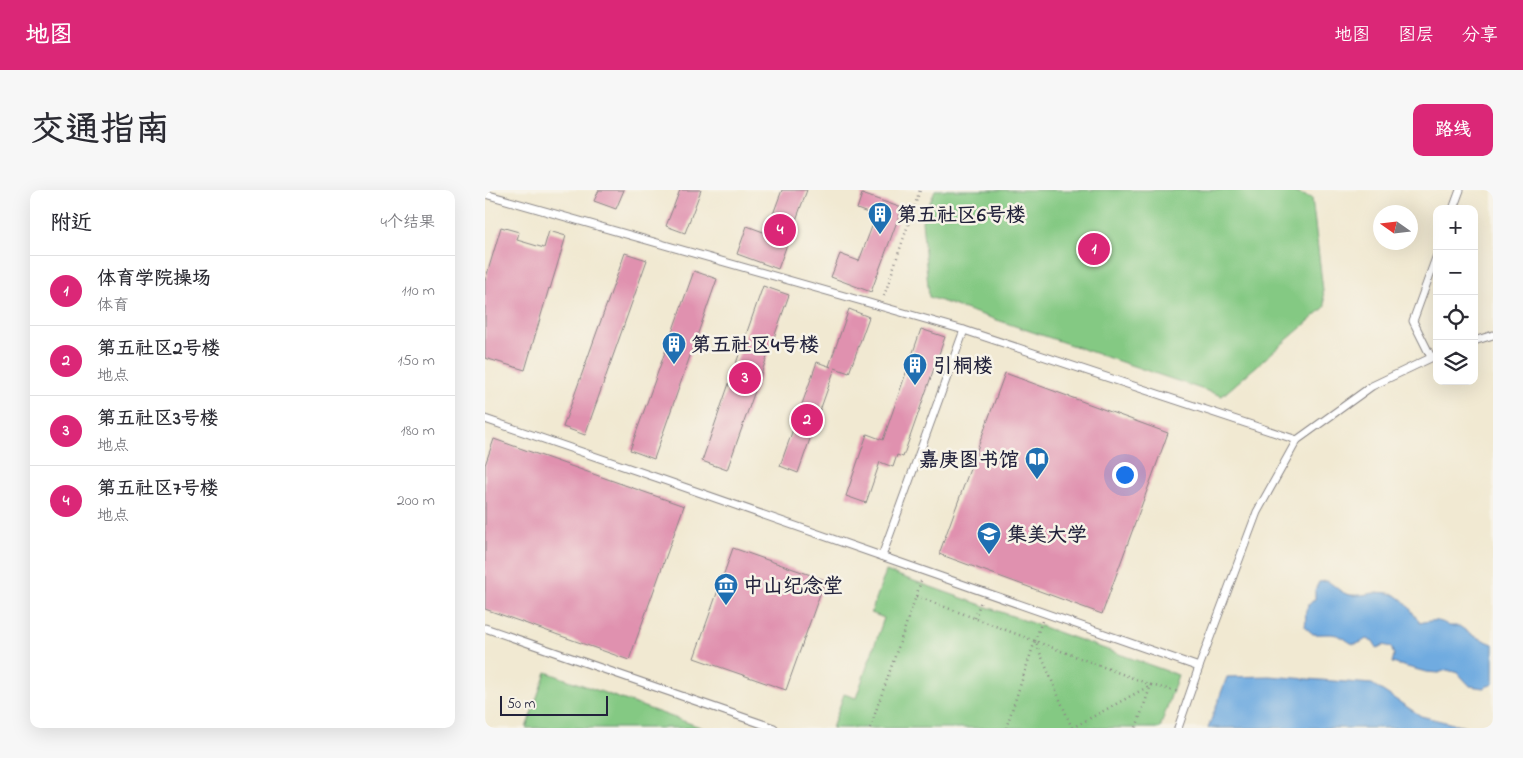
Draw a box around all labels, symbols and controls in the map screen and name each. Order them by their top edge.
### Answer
text: 地图 [25,19,73,54]
text: 地图 [1334,23,1370,49]
text: 图层 [1398,23,1434,49]
text: 分享 [1462,23,1498,49]
button: 路线 [1413,104,1493,156]
text: 交通指南 [30,106,170,157]
building icon: 第五社区6号楼 [867,201,893,235]
place label: 第五社区6号楼 [897,202,1026,231]
north arrow [1373,205,1418,250]
map controls [1433,205,1478,385]
button: + [1433,205,1478,250]
text: 附近 [50,209,92,239]
text: 4个结果 [380,211,435,235]
pin: 4 [764,211,796,249]
pin: 1 [1078,230,1110,268]
button: − [1433,250,1478,295]
text: 体育学院操场 [97,266,211,293]
text: 1 [63,279,69,303]
text: 110 m [401,279,435,303]
text: 体育 [97,294,129,318]
button: locate [1433,295,1478,340]
building icon: 第五社区4号楼 [661,331,687,365]
place label: 第五社区4号楼 [691,332,819,361]
text: 第五社区2号楼 [97,336,220,363]
button: layers [1433,340,1478,385]
text: 2 [62,349,70,373]
text: 150 m [397,349,435,373]
building icon: 引桐楼 [902,352,928,386]
place label: 引桐楼 [933,353,993,382]
pin: 3 [729,359,761,397]
text: 地点 [97,364,129,388]
pin: 2 [791,401,823,439]
text: 第五社区3号楼 [97,406,219,433]
text: 3 [63,419,69,443]
text: 180 m [401,419,435,443]
text: 地点 [97,434,129,458]
library icon: 嘉庚图书馆 [1024,446,1050,480]
place label: 嘉庚图书馆 [919,447,1019,476]
your location [1112,462,1138,488]
text: 第五社区7号楼 [97,476,219,503]
text: 4 [63,489,69,513]
text: 200 m [397,489,435,513]
text: 地点 [97,504,129,528]
school or university icon: 集美大学 [976,521,1002,555]
place label: 集美大学 [1007,522,1087,551]
museum icon: 中山纪念堂 [713,572,739,606]
place label: 中山纪念堂 [743,573,843,602]
scale bar [500,693,607,716]
text: 50 m [507,694,535,715]

